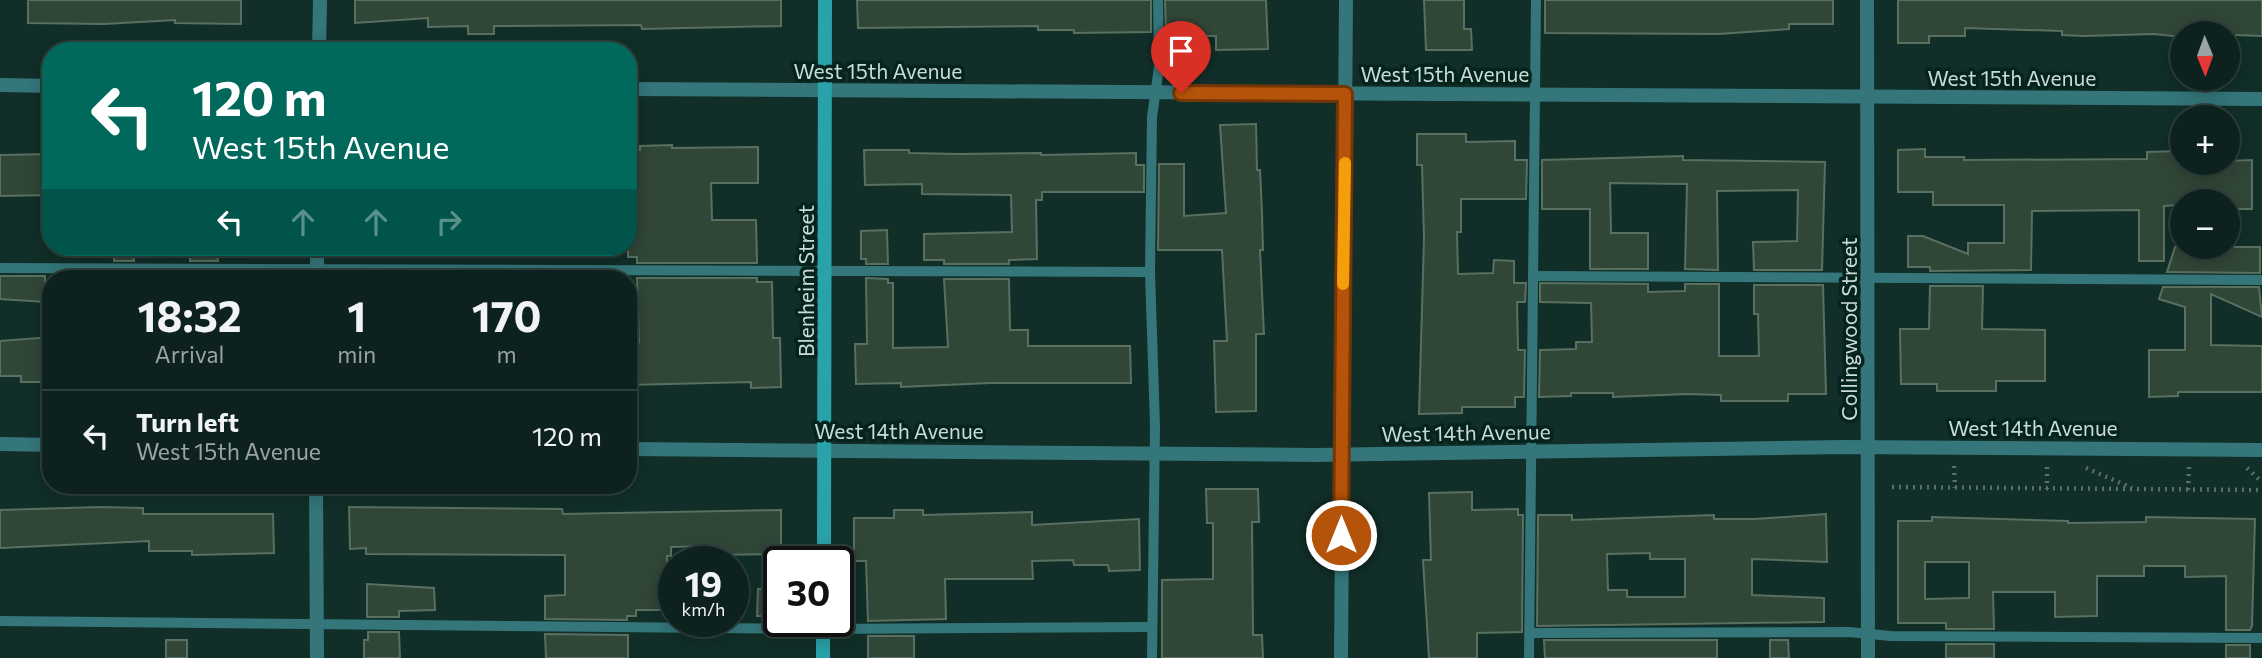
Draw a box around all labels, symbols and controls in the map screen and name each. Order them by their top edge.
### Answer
pin [1151,21,1211,93]
north arrow [2170,21,2240,91]
map controls [2170,21,2240,259]
icon: arrive [1162,32,1200,70]
street label: West 15th Avenue [794,58,962,83]
street label: West 15th Avenue [1361,61,1529,86]
street label: West 15th Avenue [1928,65,2096,90]
text: 120 m [192,66,326,126]
icon: left [77,70,168,161]
button: + [2170,105,2240,175]
text: West 15th Avenue [192,126,449,166]
button: − [2170,189,2240,259]
icon: left [211,203,249,241]
icon: ahead [284,203,322,241]
icon: ahead [357,203,395,241]
icon: right [430,203,468,241]
street label: Blenheim Street [793,205,818,357]
street label: Collingwood Street [1836,237,1861,421]
text: 18:32 [137,289,242,341]
text: 1 [347,289,366,341]
text: 170 [472,289,542,341]
text: Arrival [155,340,224,368]
text: min [337,340,376,368]
text: m [497,340,517,368]
text: Turn left [136,406,239,437]
street label: West 14th Avenue [1948,415,2118,440]
icon: left [77,417,115,455]
street label: West 14th Avenue [814,418,984,443]
street label: West 14th Avenue [1381,418,1551,446]
text: 120 m [532,420,602,451]
text: West 15th Avenue [136,437,321,465]
position arrow [1304,498,1378,572]
speed limit sign: 30 [763,546,854,637]
text: 19 [685,561,722,604]
text: km/h [682,598,725,620]

